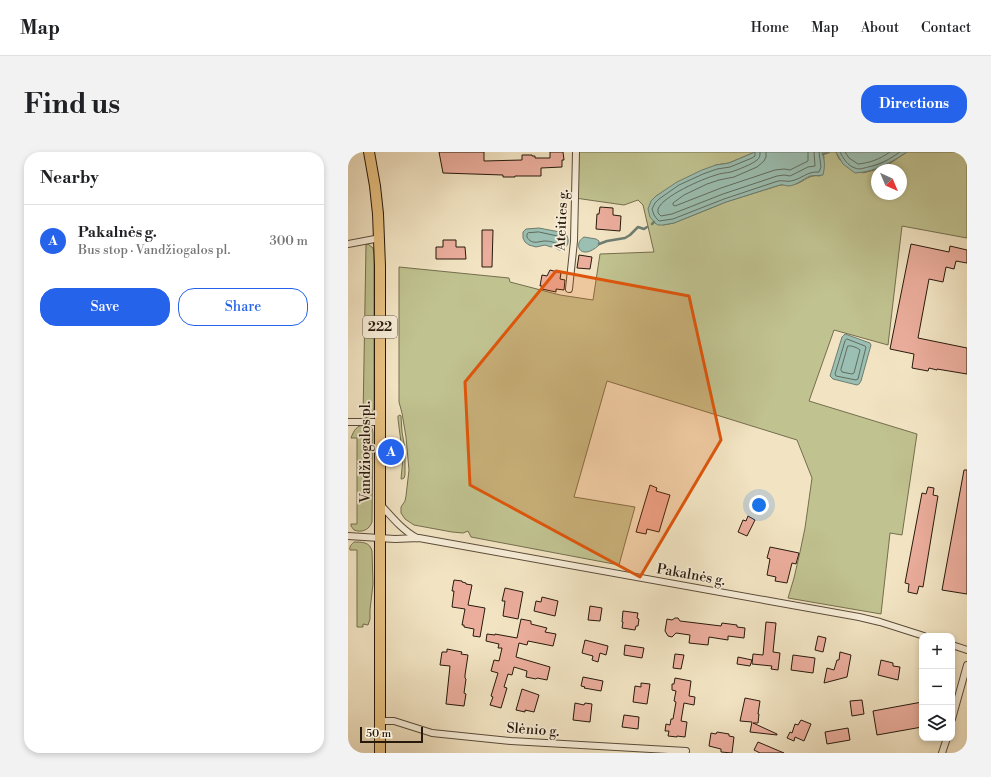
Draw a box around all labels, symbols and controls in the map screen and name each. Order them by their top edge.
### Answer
text: Map [20,16,60,40]
text: Home [751,19,789,37]
text: Map [811,19,839,37]
text: About [861,19,899,37]
text: Contact [921,19,971,37]
button: Directions [861,85,967,123]
text: Find us [24,87,120,122]
north arrow [871,164,907,200]
text: Nearby [40,167,99,189]
street label: Ateities g. [551,189,573,252]
text: Pakalnės g. [78,223,157,242]
text: A [48,233,58,249]
text: 300 m [270,233,308,249]
text: Bus stop · Vandžiogalos pl. [78,242,230,258]
button: Save [40,288,170,326]
button: Share [178,288,308,326]
road number: 222 [363,316,397,338]
street label: Vandžiogalos pl. [357,401,375,504]
pin: A [378,437,404,467]
your location [749,495,769,515]
street label: Pakalnės g. [655,560,727,590]
map controls [919,633,955,741]
button: + [919,633,955,669]
button: − [919,669,955,705]
button: layers [919,705,955,741]
street label: Slėnio g. [506,719,560,741]
scale bar [360,725,423,744]
text: 50 m [366,727,391,741]

